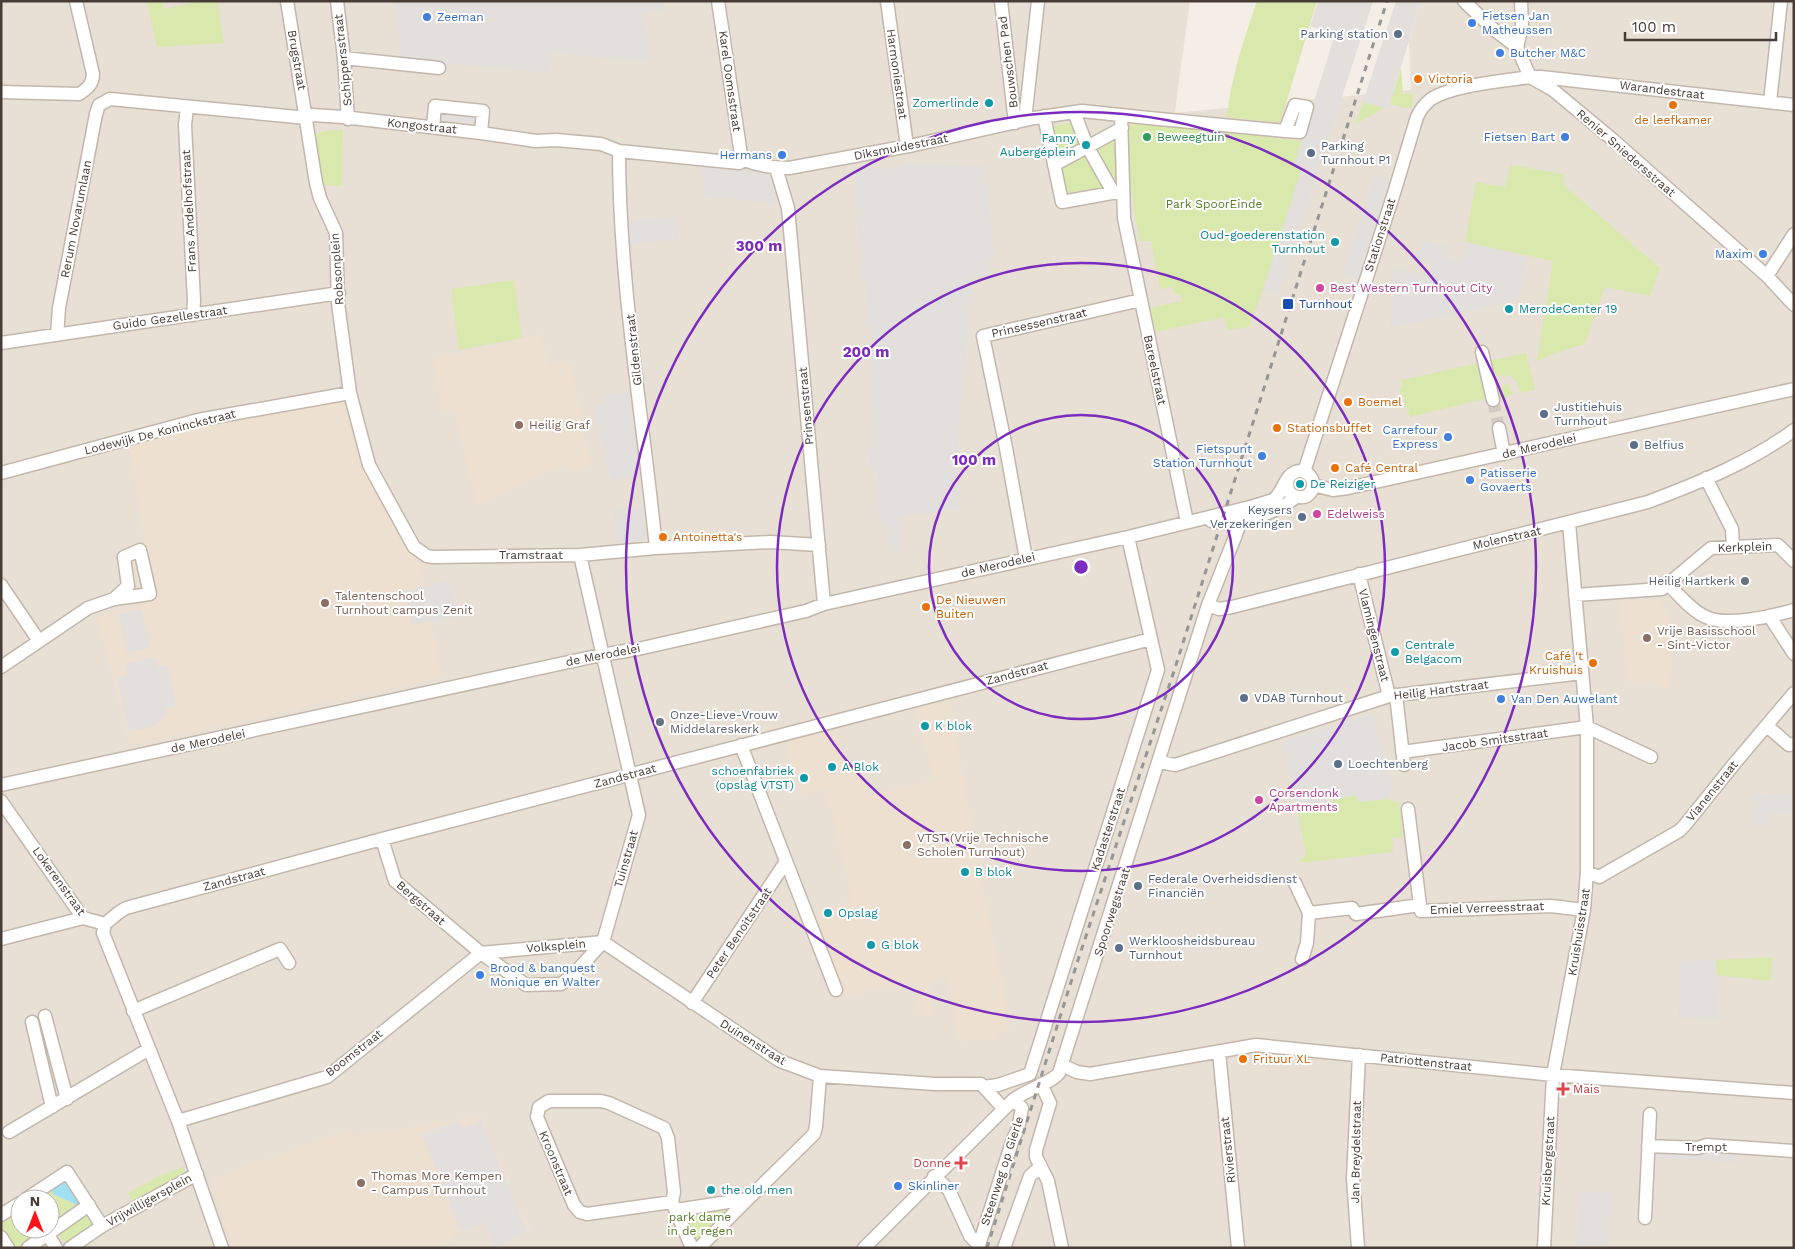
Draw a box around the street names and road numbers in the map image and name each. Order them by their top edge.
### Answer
street label: Schippersstraat [331,13,355,107]
street label: Bouwschen Pad [995,15,1021,109]
street label: Harmoniestraat [884,28,910,120]
street label: Brugstraat [285,29,309,91]
street label: Karel Oomsstraat [716,30,744,132]
street label: Warandestraat [1619,78,1705,102]
street label: Renier Sniedersstraat [1574,106,1678,200]
street label: Kongostraat [386,115,458,137]
street label: Diksmuidestraat [853,131,949,163]
street label: Frans Andelhofstraat [179,149,199,273]
street label: Rerum Novarumlaan [58,159,94,279]
street label: Stationstraat [1362,196,1398,274]
street label: Robsonplein [327,232,347,306]
street label: Guido Gezellestraat [112,303,228,333]
street label: Prinsessenstraat [990,305,1088,341]
street label: Gildenstraat [623,314,645,386]
street label: Bareelstraat [1141,334,1169,406]
street label: Prinsenstraat [796,367,816,445]
street label: Lodewijk De Koninckstraat [83,406,237,458]
street label: de Merodelei [1501,431,1577,461]
street label: Molenstraat [1471,523,1543,553]
street label: Kerkplein [1717,539,1773,555]
street label: Tramstraat [499,548,563,562]
street label: de Merodelei [960,550,1036,580]
street label: Vlamingenstraat [1356,587,1392,683]
street label: de Merodelei [564,641,642,669]
street label: Zandstraat [984,658,1050,688]
street label: Heilig Hartstraat [1393,677,1489,703]
street label: de Merodelei [169,726,247,756]
street label: Jacob Smitsstraat [1441,726,1549,754]
street label: Vianenstraat [1683,758,1741,824]
street label: Zandstraat [592,761,658,791]
street label: Kadasterstraat [1088,786,1128,872]
street label: Tuinstraat [611,829,641,889]
street label: Lokerenstraat [29,844,89,918]
street label: Zandstraat [201,864,267,894]
street label: Spoorwegstraat [1091,866,1133,958]
street label: Bergstraat [394,878,448,928]
street label: Peter Benoitstraat [703,885,775,981]
street label: Kruishuisstraat [1565,887,1593,977]
street label: Emiel Verreesstraat [1430,899,1544,917]
street label: Volksplein [526,936,586,956]
street label: Duinenstraat [717,1016,789,1068]
street label: Boomstraat [323,1027,385,1079]
street label: Patriottenstraat [1379,1050,1473,1074]
street label: Jan Breydelstraat [1348,1100,1364,1204]
street label: Steenweg op Gierle [978,1114,1026,1227]
street label: Rivierstraat [1218,1116,1238,1184]
street label: Kruisbergstraat [1539,1116,1557,1206]
street label: Kroonstraat [536,1129,576,1197]
street label: Trempt [1685,1140,1727,1154]
street label: Vrijwilligersplein [104,1171,194,1229]

